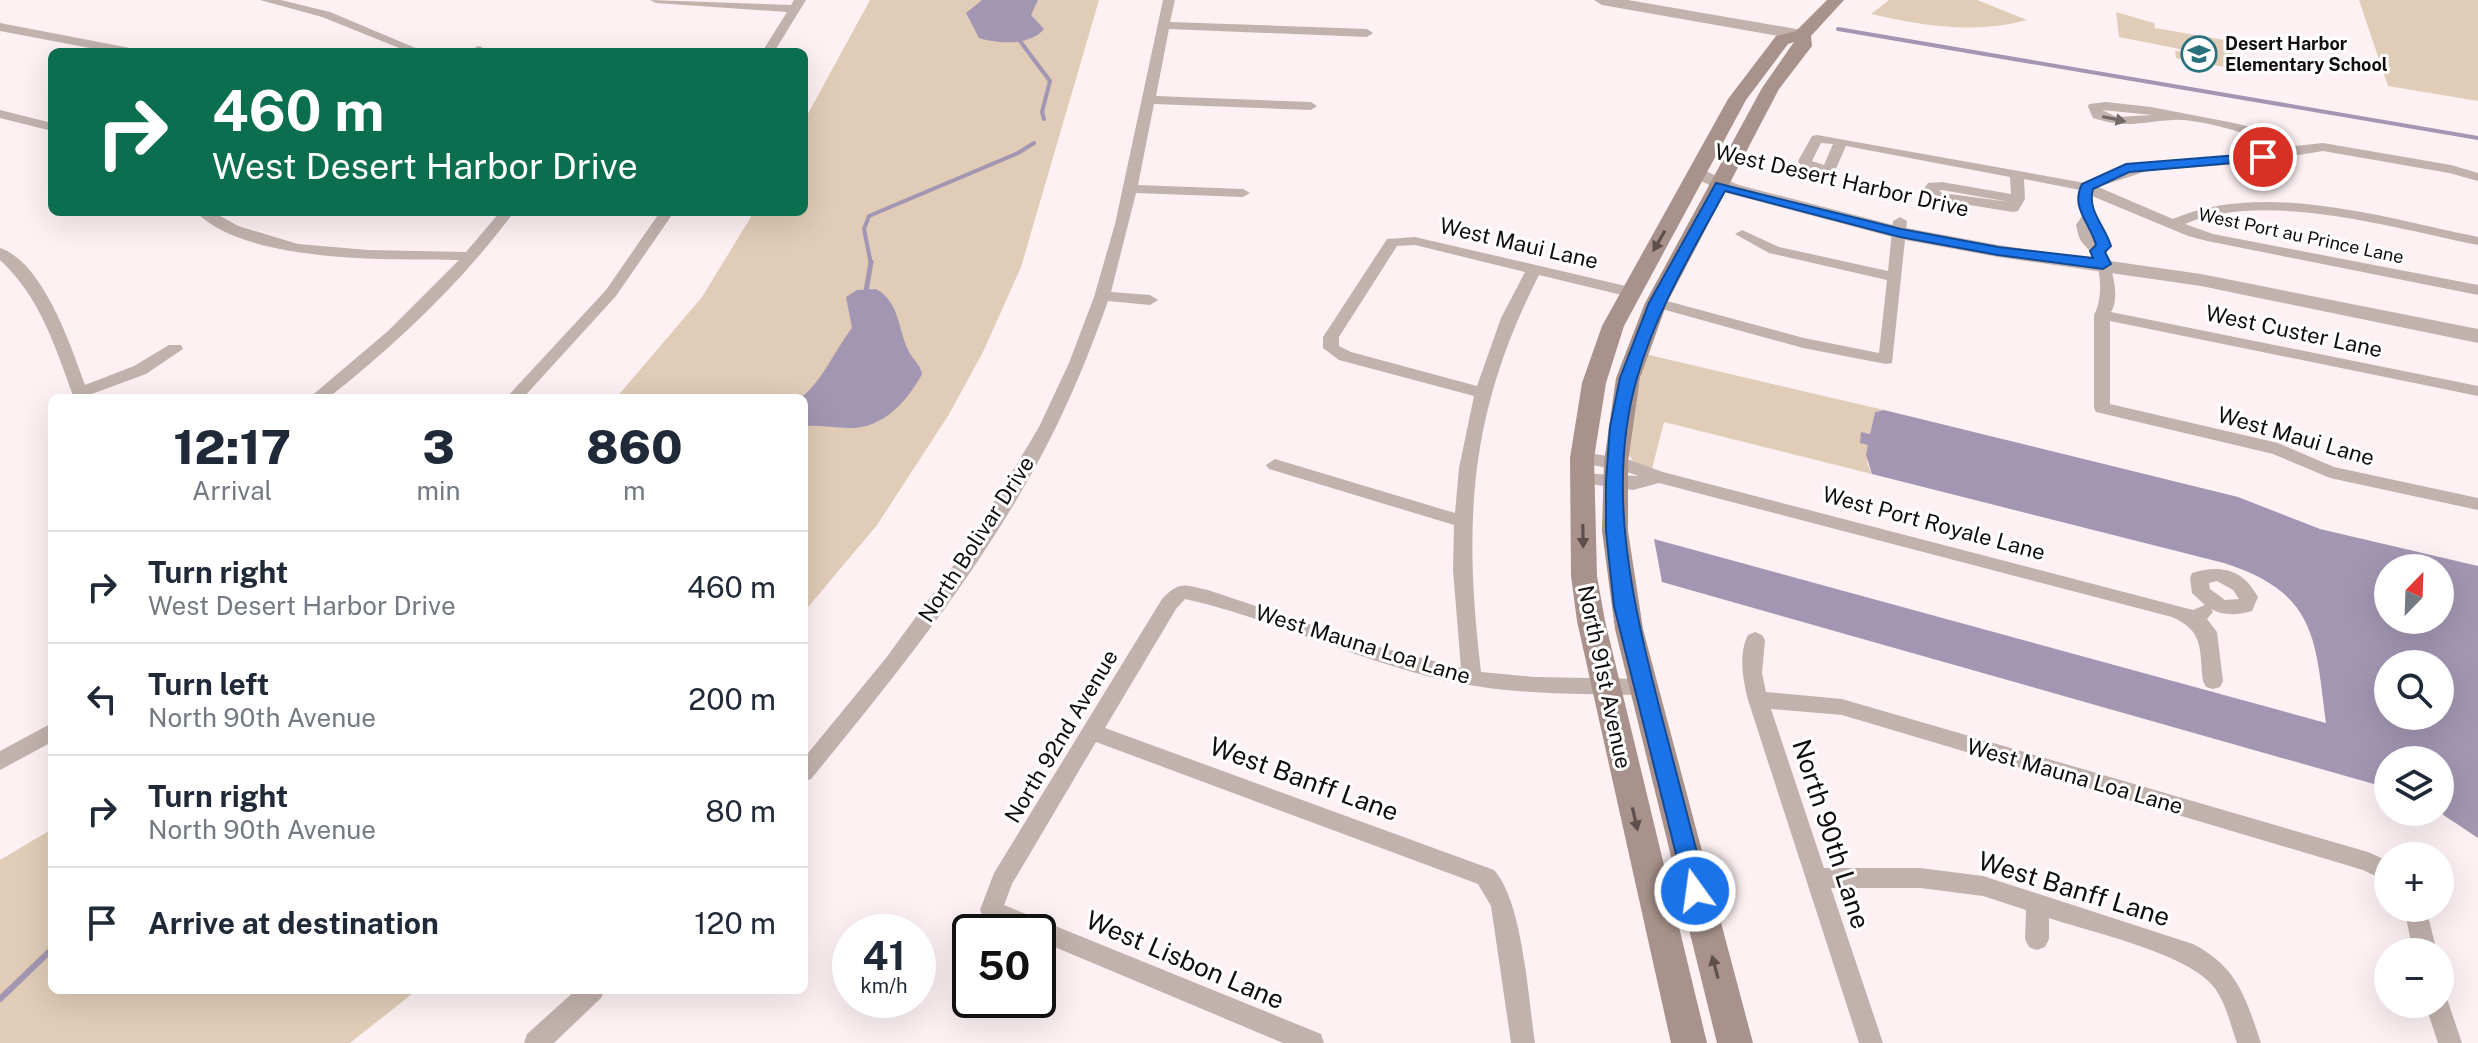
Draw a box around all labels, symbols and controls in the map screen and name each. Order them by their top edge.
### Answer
place label: Desert Harbor Elementary School [2225,33,2388,75]
school or university icon: Desert Harbor Elementary School [2180,35,2218,73]
text: 460 m [212,78,384,144]
icon: right [80,80,184,184]
one-way arrow [2101,113,2126,126]
pin [2229,123,2297,191]
icon: arrive [2241,135,2285,179]
street label: West Desert Harbor Drive [1712,138,1972,222]
text: West Desert Harbor Drive [212,145,638,187]
street label: West Port au Prince Lane [2196,203,2406,268]
street label: West Maui Lane [1437,212,1601,274]
one-way arrow [1653,230,1667,252]
street label: West Custer Lane [2203,300,2385,362]
street label: West Maui Lane [2215,401,2377,471]
text: 12:17 [173,418,291,475]
text: 3 [422,418,455,475]
text: 860 [586,418,683,475]
street label: North Bolivar Drive [913,451,1039,627]
text: Arrival [192,475,272,506]
text: min [417,475,461,506]
text: m [623,475,646,506]
street label: West Port Royale Lane [1820,481,2048,565]
one-way arrow [1577,524,1590,549]
text: Turn right [148,554,288,590]
north arrow [2374,554,2454,634]
map controls [2374,554,2454,1018]
icon: right [80,565,124,609]
text: 460 m [687,569,776,605]
street label: North 91st Avenue [1573,583,1637,771]
text: West Desert Harbor Drive [148,590,456,621]
street label: West Mauna Loa Lane [1252,599,1474,689]
street label: North 92nd Avenue [999,645,1123,827]
button: search [2374,650,2454,730]
text: Turn left [148,666,269,702]
icon: left [80,677,124,721]
text: 200 m [688,681,776,717]
text: North 90th Avenue [148,702,376,733]
street label: West Banff Lane [1205,730,1403,827]
street label: West Mauna Loa Lane [1964,733,2186,819]
street label: North 90th Lane [1786,735,1877,933]
button: layers [2374,746,2454,826]
text: Turn right [148,778,288,814]
icon: right [80,789,124,833]
text: 80 m [705,793,776,829]
one-way arrow [1630,806,1642,831]
text: North 90th Avenue [148,814,376,845]
button: + [2374,842,2454,922]
street label: West Banff Lane [1975,845,2174,932]
position arrow [1653,849,1737,933]
icon: arrive [80,901,124,945]
street label: West Lisbon Lane [1081,904,1289,1015]
text: Arrive at destination [148,905,439,941]
text: 120 m [694,905,776,941]
speed limit sign: 50 [952,914,1056,1018]
text: 41 [862,932,906,979]
button: − [2374,938,2454,1018]
one-way arrow [1709,955,1721,980]
text: km/h [860,974,908,998]

